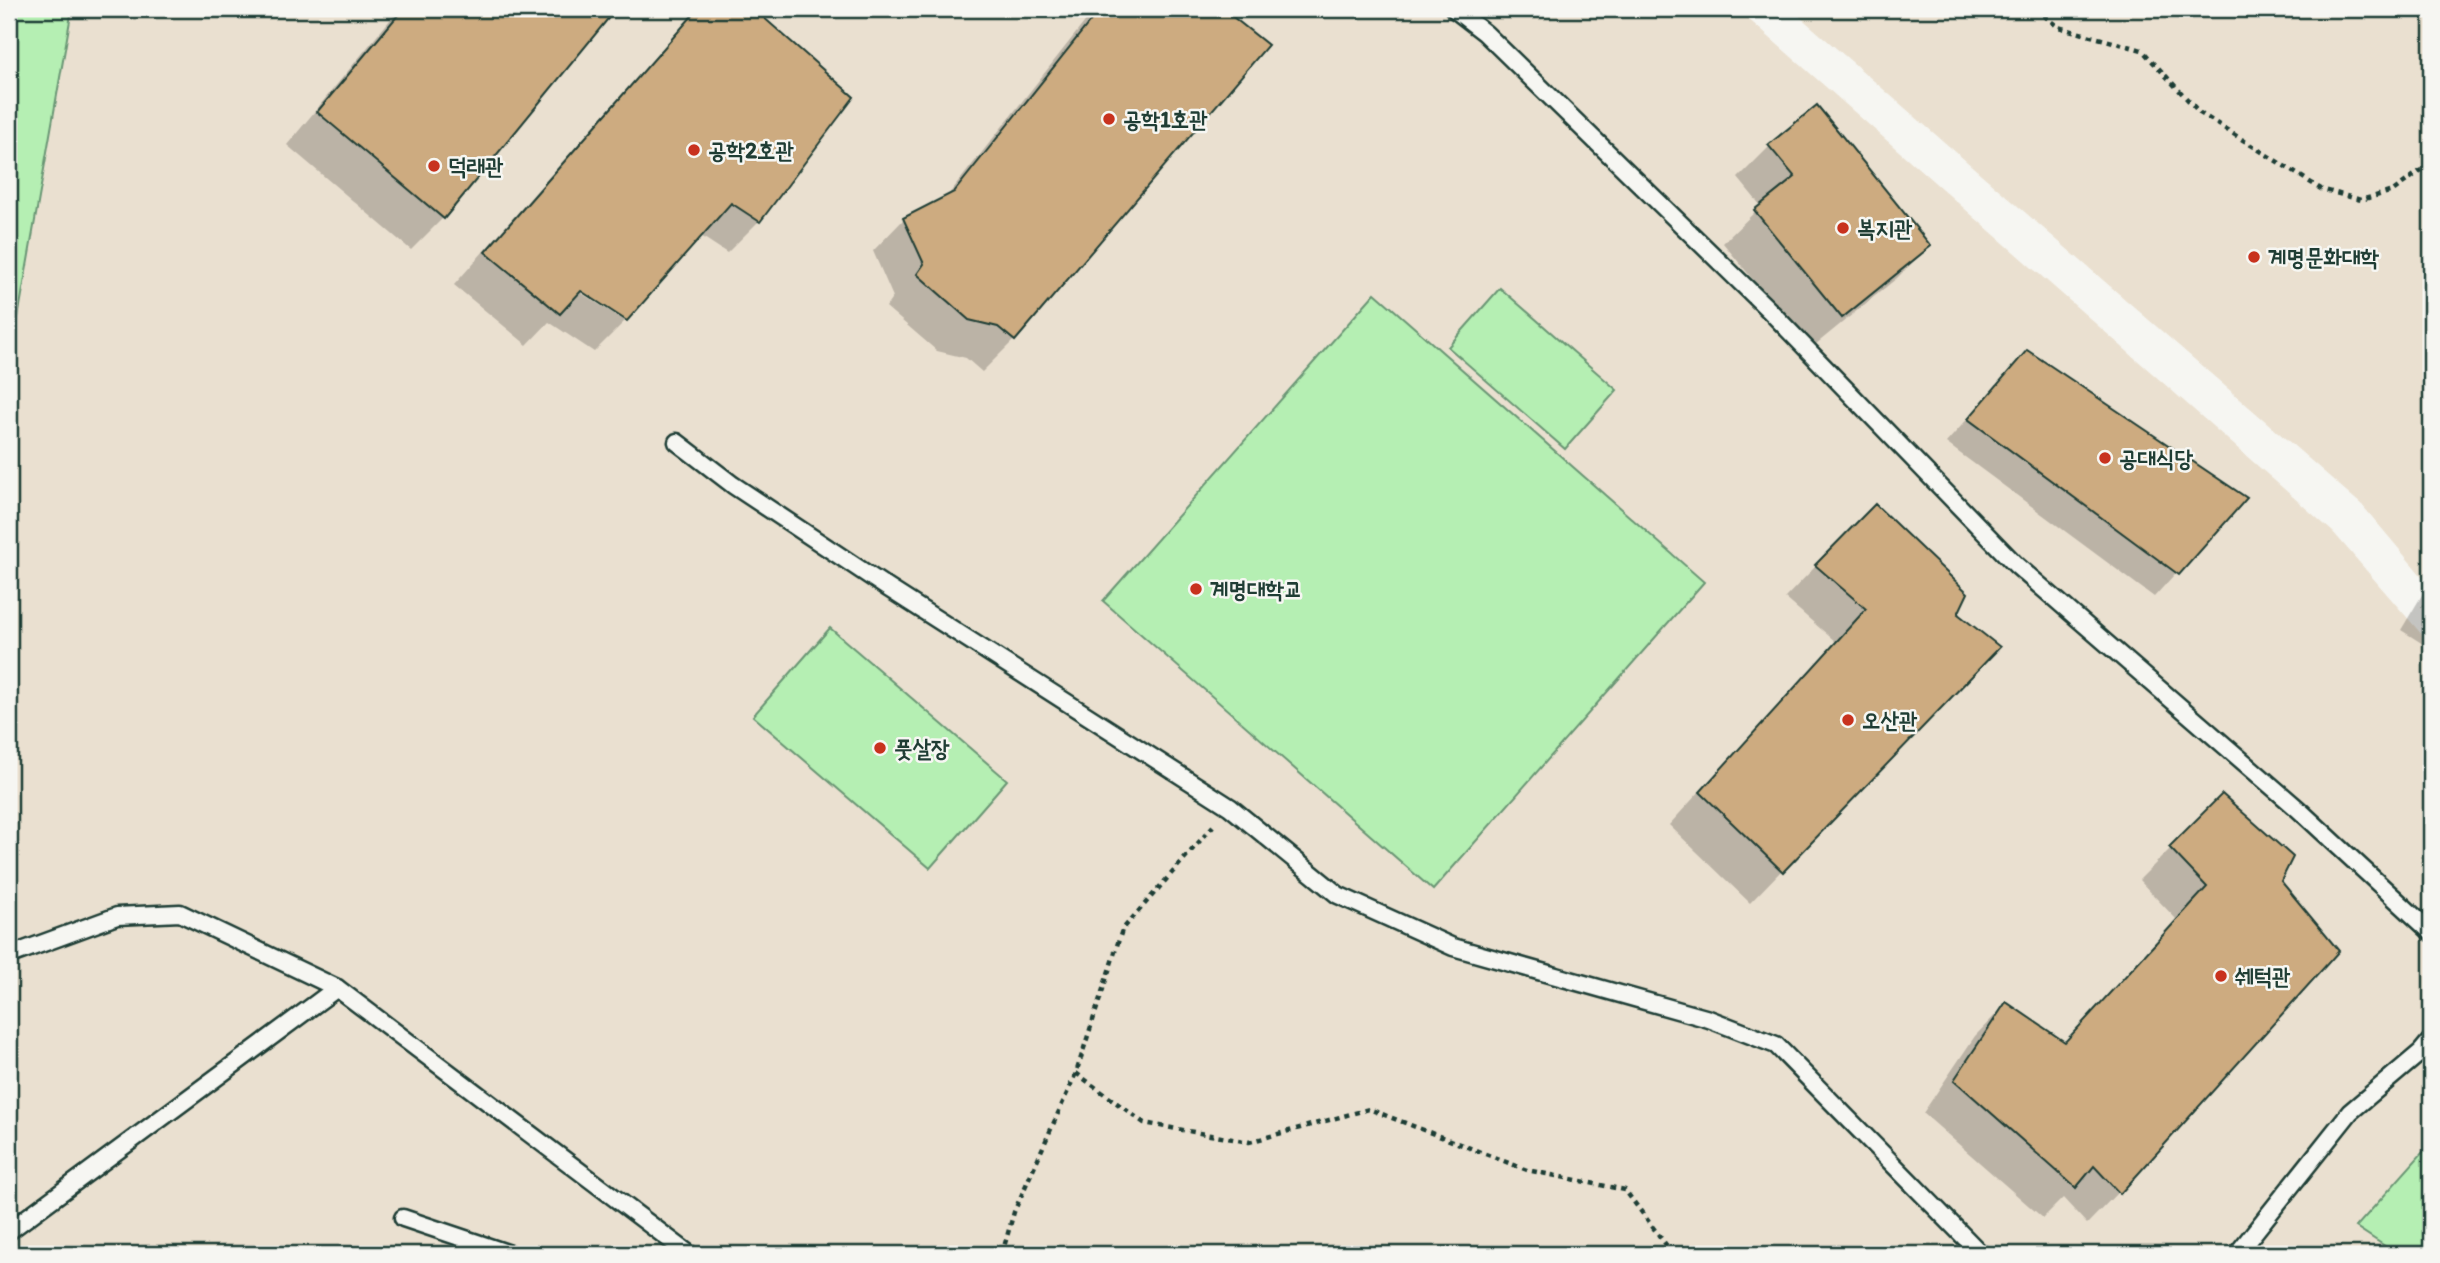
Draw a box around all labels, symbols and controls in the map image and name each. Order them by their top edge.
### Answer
place label: 공학1호관 [1123,105,1208,133]
marker: 공학1호관 [1101,111,1117,127]
place label: 공학2호관 [708,136,795,164]
marker: 공학2호관 [686,142,702,158]
place label: 덕래관 [448,152,504,180]
marker: 덕래관 [426,158,442,174]
place label: 복지관 [1857,214,1913,242]
marker: 복지관 [1835,220,1851,236]
place label: 계명문화대학 [2268,243,2380,271]
marker: 계명문화대학 [2246,249,2262,265]
place label: 공대식당 [2119,444,2194,472]
marker: 공대식당 [2097,450,2113,466]
place label: 계명대학교 [1210,575,1303,603]
marker: 계명대학교 [1188,581,1204,597]
place label: 오산관 [1862,706,1918,734]
marker: 오산관 [1840,712,1856,728]
place label: 풋살장 [894,734,950,762]
marker: 풋살장 [872,740,888,756]
place label: 쉐턱관 [2234,962,2291,990]
marker: 쉐턱관 [2213,968,2229,984]

